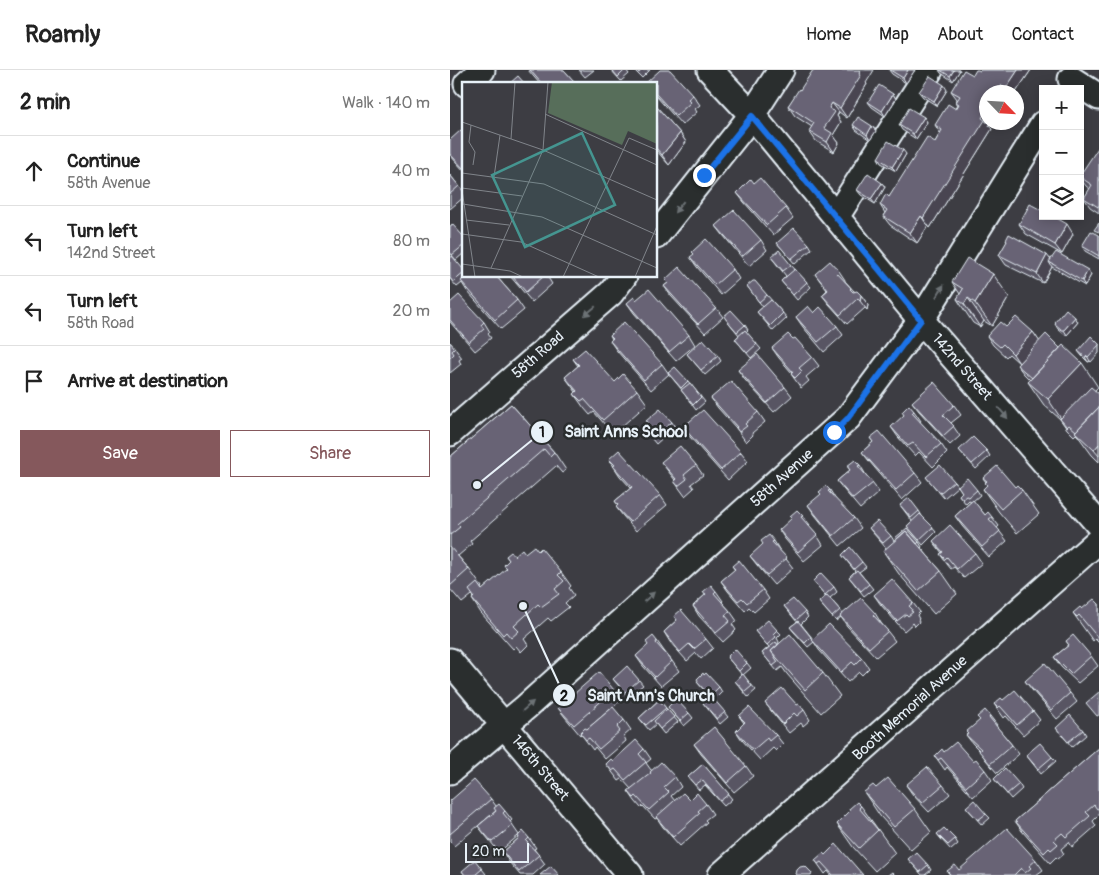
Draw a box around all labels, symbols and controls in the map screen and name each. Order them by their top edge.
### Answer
text: Roamly [25,20,100,49]
text: Home [806,23,851,46]
text: Map [879,23,909,46]
text: About [937,23,983,46]
text: Contact [1011,23,1074,46]
inset map [462,82,658,278]
north arrow [979,85,1024,130]
map controls [1039,85,1084,220]
button: + [1039,85,1084,130]
text: 2 min [20,89,70,116]
text: Walk · 140 m [342,93,430,113]
button: − [1039,130,1084,175]
text: Continue [67,149,140,173]
icon: ahead [20,157,48,185]
text: 40 m [392,161,430,181]
route end [693,164,716,187]
text: 58th Avenue [67,173,150,193]
button: layers [1039,175,1084,220]
one-way arrow [673,201,684,214]
text: Turn left [67,219,137,243]
icon: left [20,227,48,255]
text: 80 m [393,231,430,251]
text: 142nd Street [67,243,155,263]
one-way arrow [935,284,944,297]
text: Turn left [67,289,137,313]
icon: left [20,297,48,325]
text: 20 m [392,301,430,321]
one-way arrow [584,305,597,316]
text: 58th Road [67,313,134,333]
street label: 58th Road [508,327,568,383]
street label: 142nd Street [928,330,997,405]
icon: arrive [20,367,48,395]
text: Arrive at destination [67,369,228,393]
one-way arrow [997,407,1008,420]
callout: Saint Anns School [529,416,697,447]
route start [823,421,846,444]
text: Saint Anns School [564,422,688,442]
text: 1 [539,423,545,442]
button: Save [20,430,220,477]
button: Share [230,430,430,477]
street label: 58th Avenue [747,444,818,511]
one-way arrow [642,592,655,603]
street label: Booth Memorial Avenue [849,651,972,765]
callout: Saint Ann's Church [552,680,724,711]
text: Saint Ann's Church [587,686,715,706]
text: 2 [560,687,568,706]
one-way arrow [521,700,533,712]
street label: 146th Street [507,731,574,806]
scale bar [465,840,529,863]
text: 20 m [472,843,505,860]

